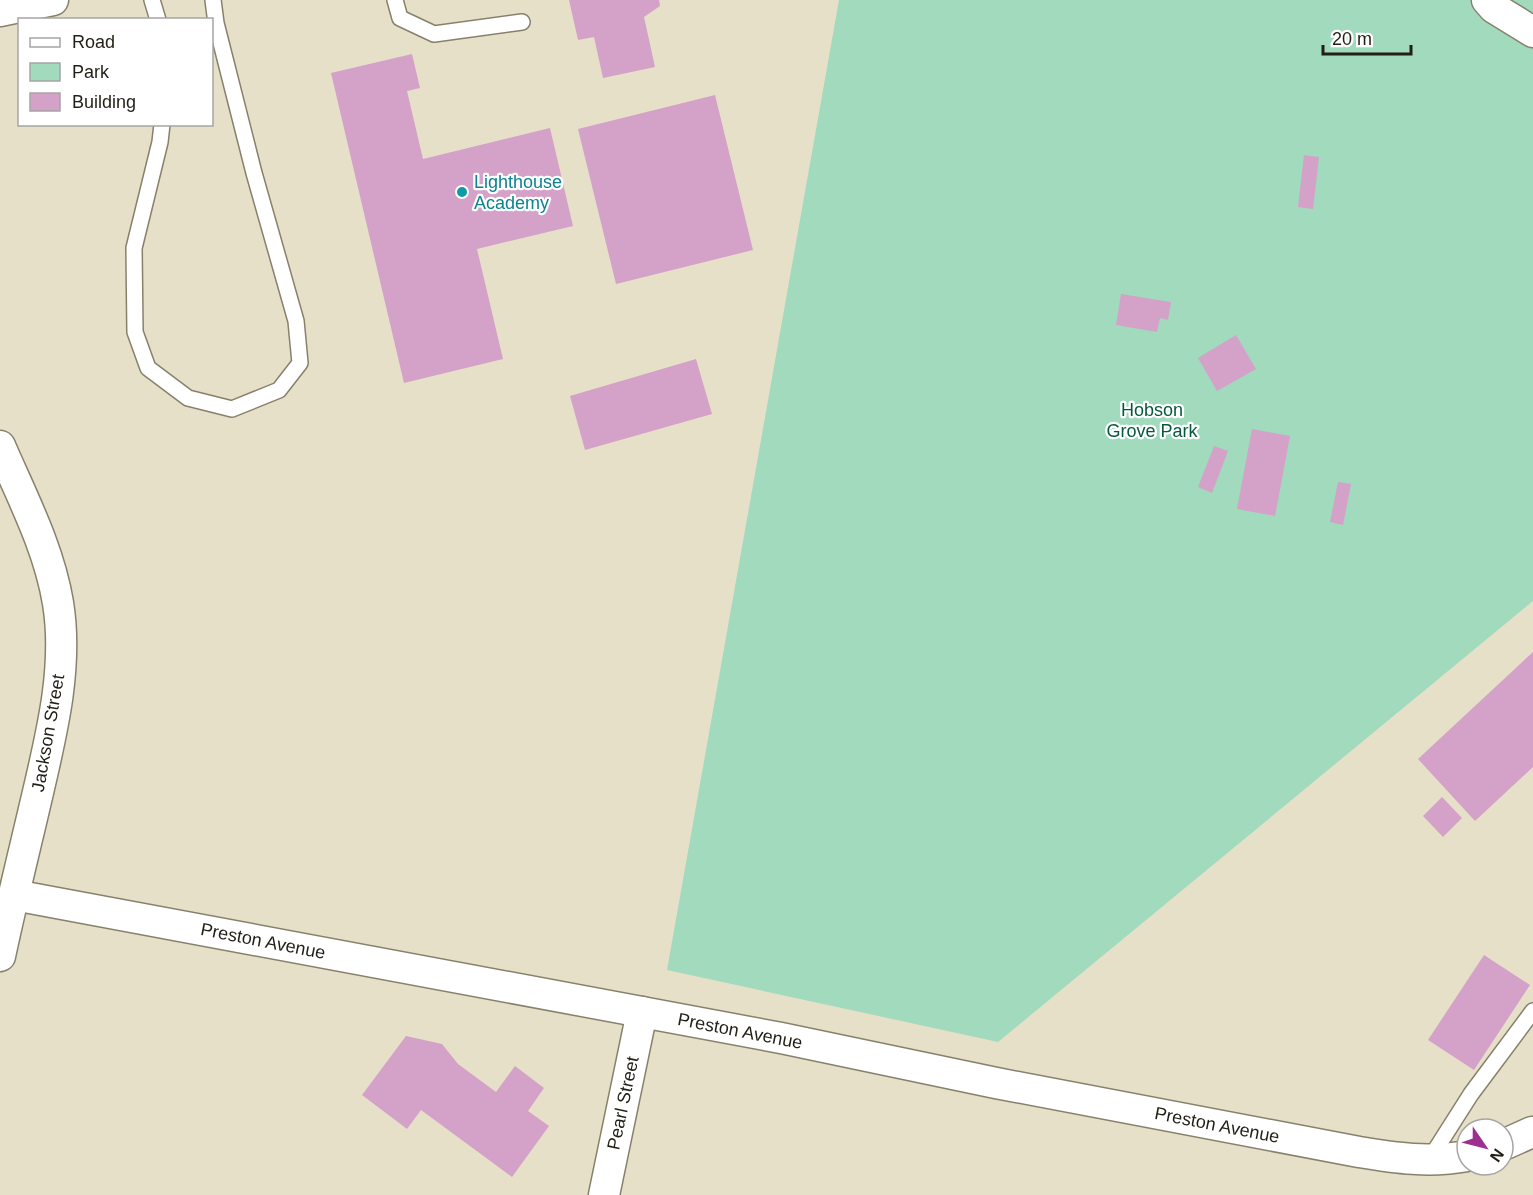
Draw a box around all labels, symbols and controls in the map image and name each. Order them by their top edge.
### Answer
legend [18,18,213,126]
scale bar [1323,18,1412,56]
text: 20 m [1332,29,1372,49]
text: Road [72,32,115,52]
text: Park [72,62,110,82]
text: Building [72,92,136,112]
place label: Lighthouse Academy [474,172,562,213]
marker: Lighthouse Academy [455,185,469,199]
park label: Hobson Grove Park [1106,400,1199,441]
street label: Jackson Street [28,673,68,793]
street label: Preston Avenue [199,919,327,963]
street label: Preston Avenue [676,1009,804,1053]
street label: Pearl Street [603,1054,643,1152]
street label: Preston Avenue [1153,1103,1281,1147]
north arrow [1455,1117,1515,1177]
text: N [1487,1146,1507,1165]

